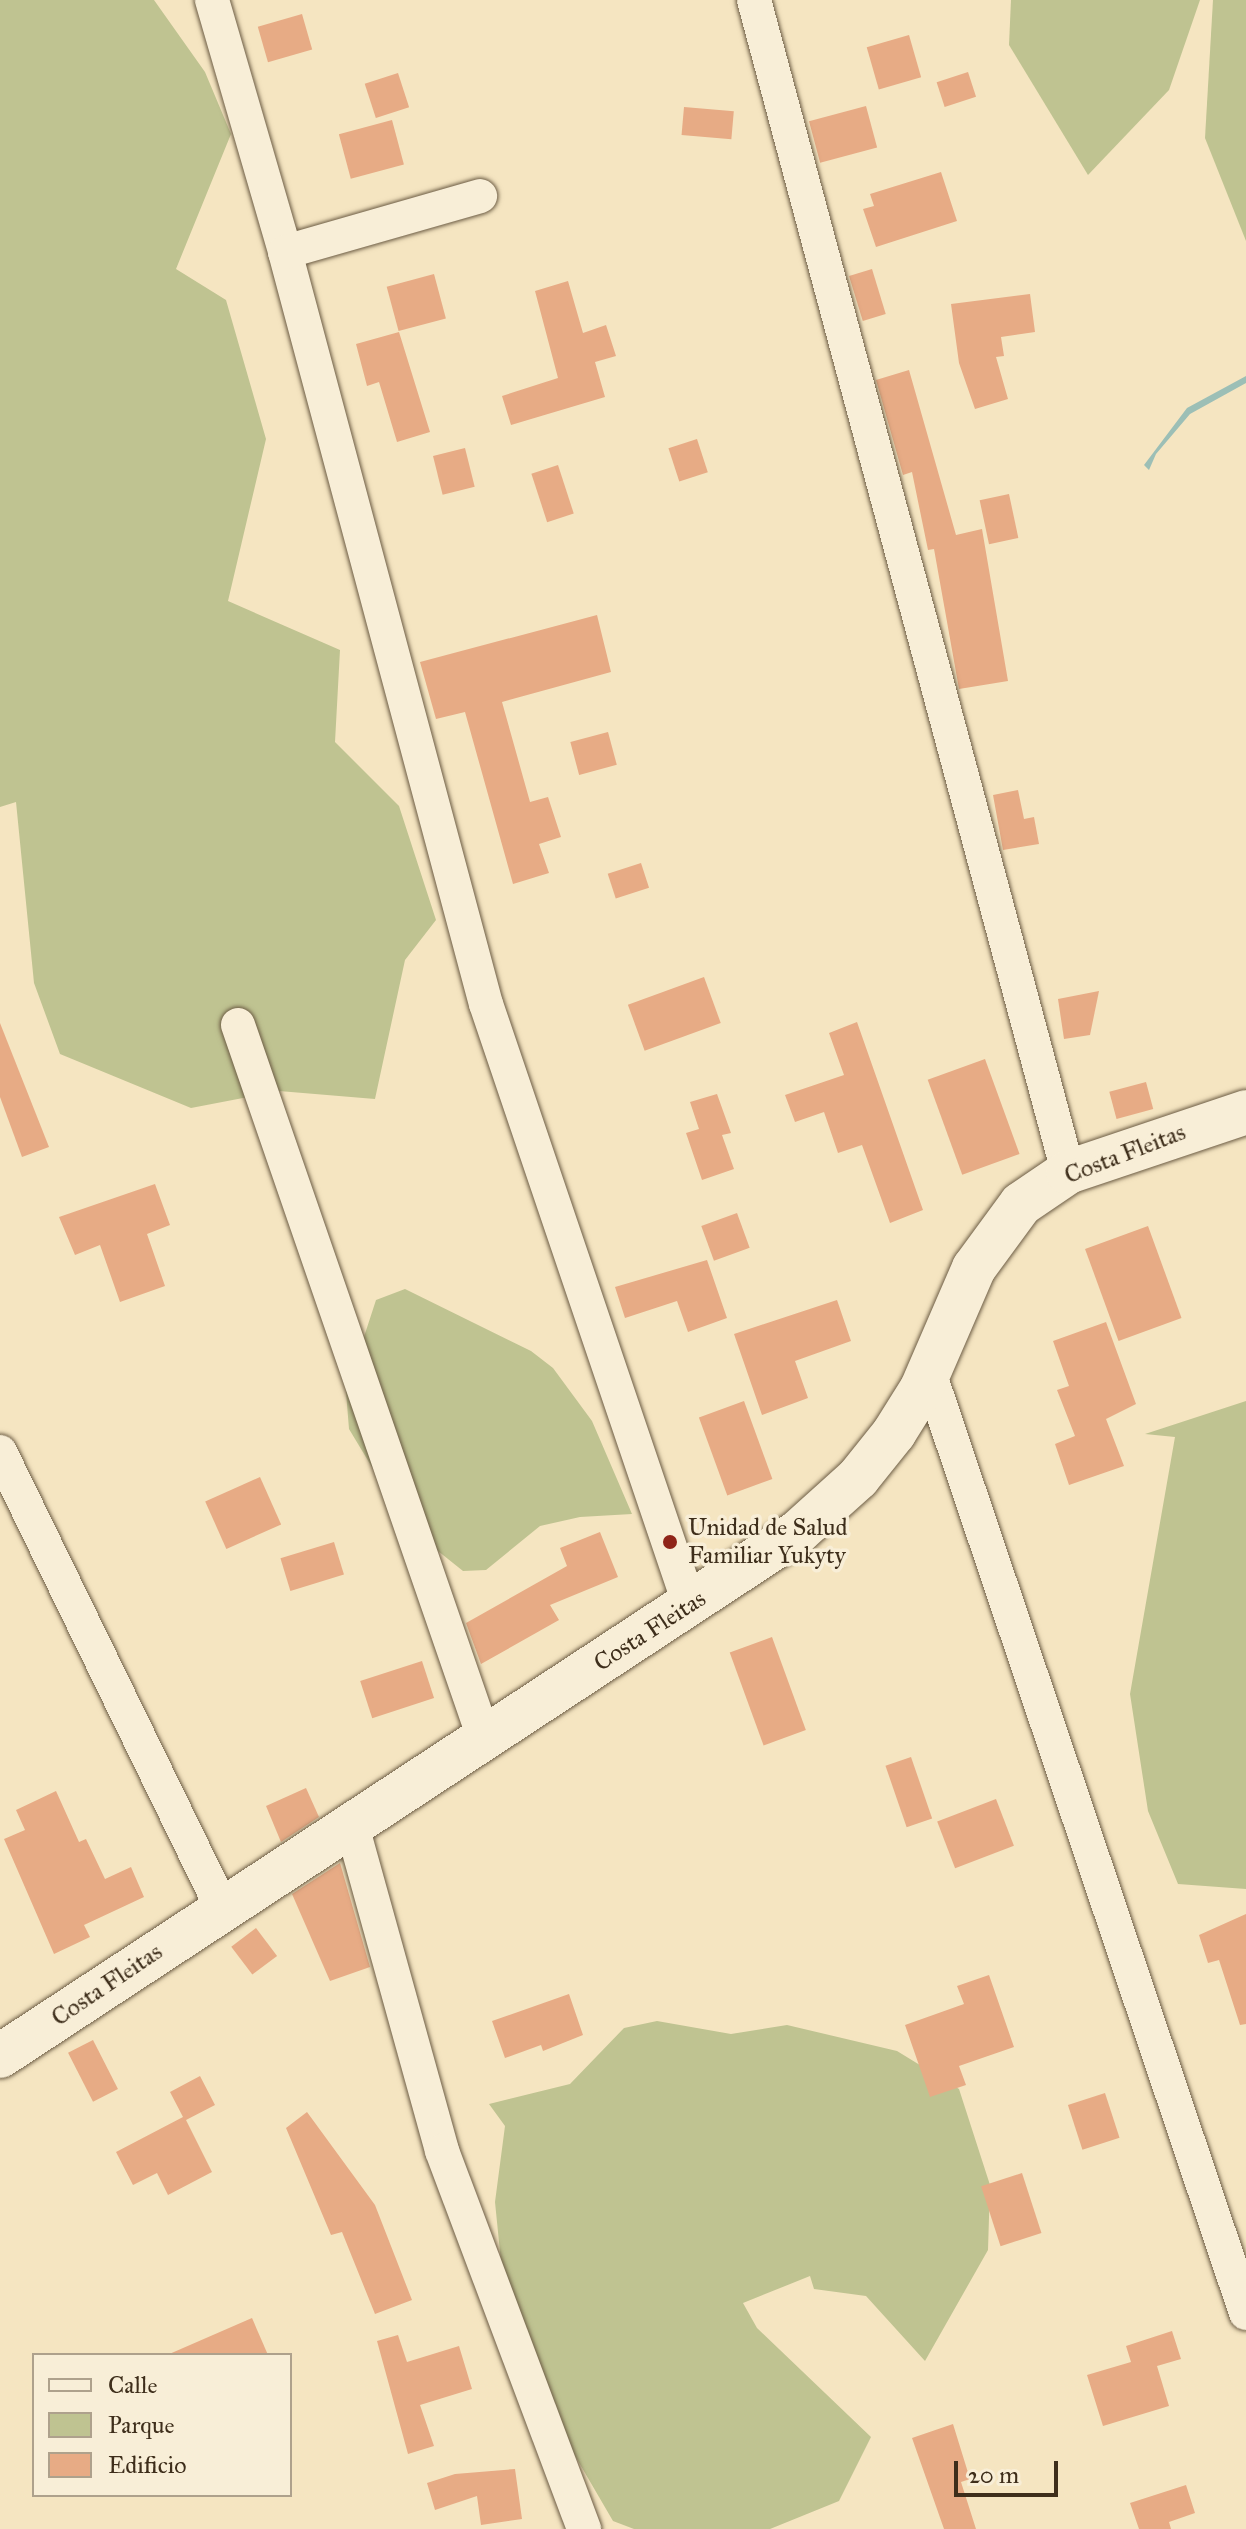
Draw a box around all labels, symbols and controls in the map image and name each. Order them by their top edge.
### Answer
street label: Costa Fleitas [1060,1118,1190,1190]
place label: Unidad de Salud Familiar Yukyty [688,1514,848,1570]
marker: Unidad de Salud Familiar Yukyty [659,1531,681,1553]
street label: Costa Fleitas [589,1584,711,1678]
street label: Costa Fleitas [46,1938,168,2032]
legend [32,2353,292,2497]
text: Calle [108,2370,157,2400]
text: Parque [108,2410,175,2440]
scale bar [958,2445,1062,2495]
text: Edificio [108,2450,187,2480]
text: 20 m [968,2460,1019,2490]

